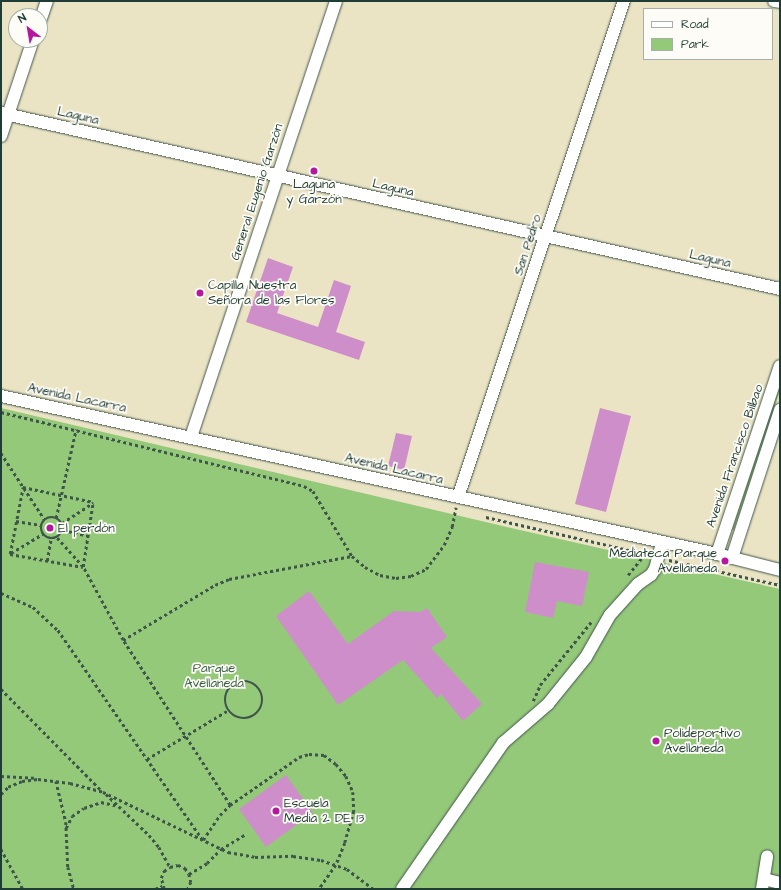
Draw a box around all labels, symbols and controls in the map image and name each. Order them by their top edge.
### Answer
north arrow [8,8,48,48]
legend [643,8,773,60]
text: N [15,10,29,26]
text: Road [681,16,709,33]
text: Park [681,36,709,53]
street label: Laguna [56,104,100,128]
street label: General Eugenio Garzón [228,122,286,262]
marker: Laguna y Garzón [309,166,319,176]
street label: Laguna [371,176,415,200]
place label: Laguna y Garzón [286,177,342,208]
street label: San Pedro [511,213,545,277]
street label: Laguna [688,247,732,271]
place label: Capilla Nuestra Señora de las Flores [208,278,335,309]
marker: Capilla Nuestra Señora de las Flores [195,288,205,298]
street label: Avenida Lacarra [26,380,128,416]
street label: Avenida Francisco Bilbao [703,382,767,530]
street label: Avenida Lacarra [343,450,445,488]
place label: El perdón [58,520,115,536]
marker: El perdón [45,523,55,533]
place label: Mediateca Parque Avellaneda [609,546,717,577]
marker: Mediateca Parque Avellaneda [720,556,730,566]
park label: Parque Avellaneda [184,661,244,692]
place label: Polideportivo Avellaneda [664,726,740,757]
marker: Polideportivo Avellaneda [651,736,661,746]
place label: Escuela Media 2 DE 13 [284,796,364,827]
marker: Escuela Media 2 DE 13 [271,806,281,816]

